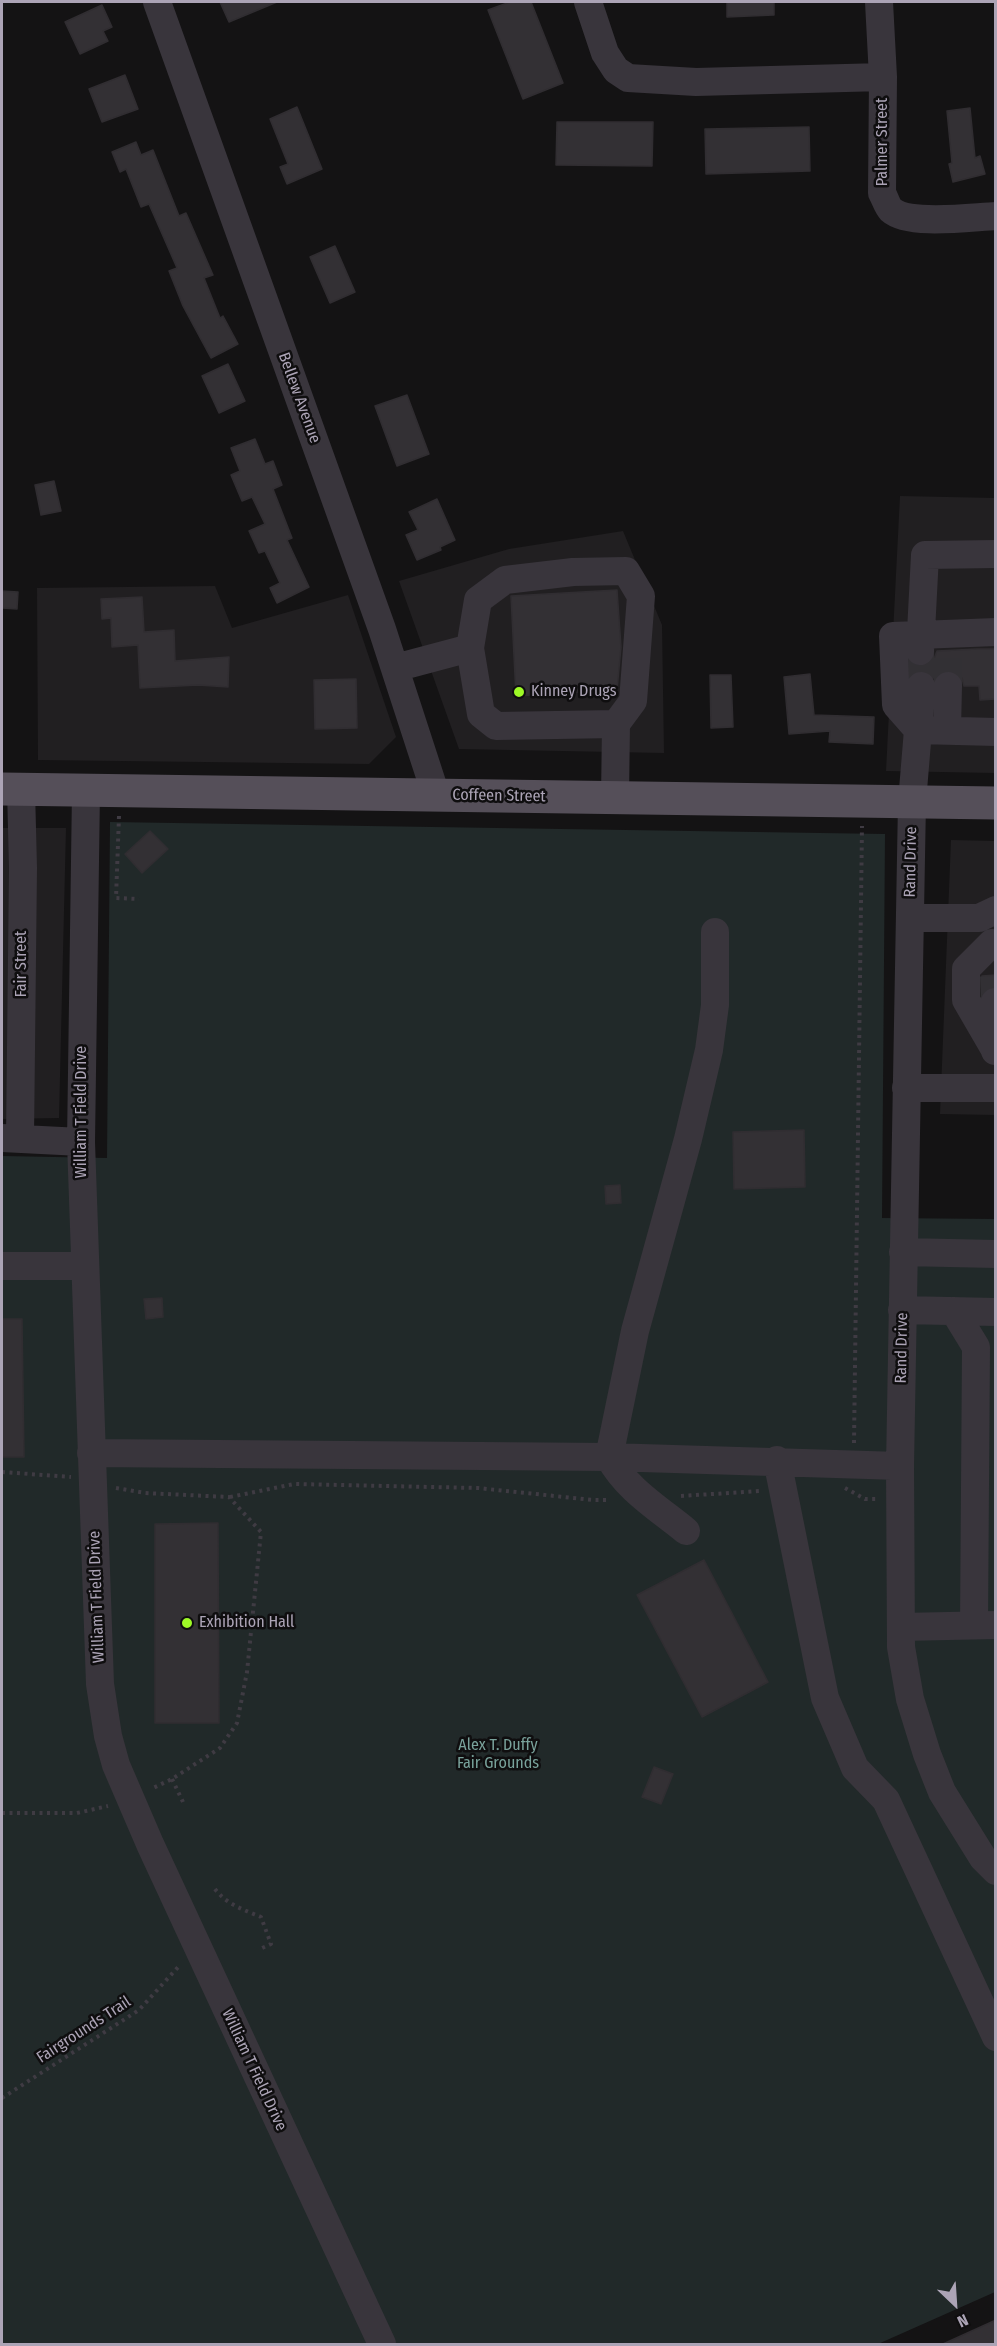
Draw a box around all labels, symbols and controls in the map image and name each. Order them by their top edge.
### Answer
street label: Palmer Street [873,98,893,186]
street label: Bellew Avenue [274,350,324,446]
place label: Kinney Drugs [531,682,617,702]
marker: Kinney Drugs [512,685,526,699]
street label: Coffeen Street [452,786,546,806]
street label: Rand Drive [901,826,921,898]
street label: Fair Street [12,931,32,997]
street label: William T Field Drive [72,1046,92,1178]
street label: Rand Drive [892,1312,912,1384]
street label: William T Field Drive [85,1531,109,1663]
place label: Exhibition Hall [199,1613,294,1633]
marker: Exhibition Hall [180,1616,194,1630]
park label: Alex T. Duffy Fair Grounds [457,1736,539,1774]
street label: Fairgrounds Trail [33,1992,135,2068]
street label: William T Field Drive [217,2006,291,2134]
north arrow [925,2274,985,2334]
text: N [954,2310,971,2331]

